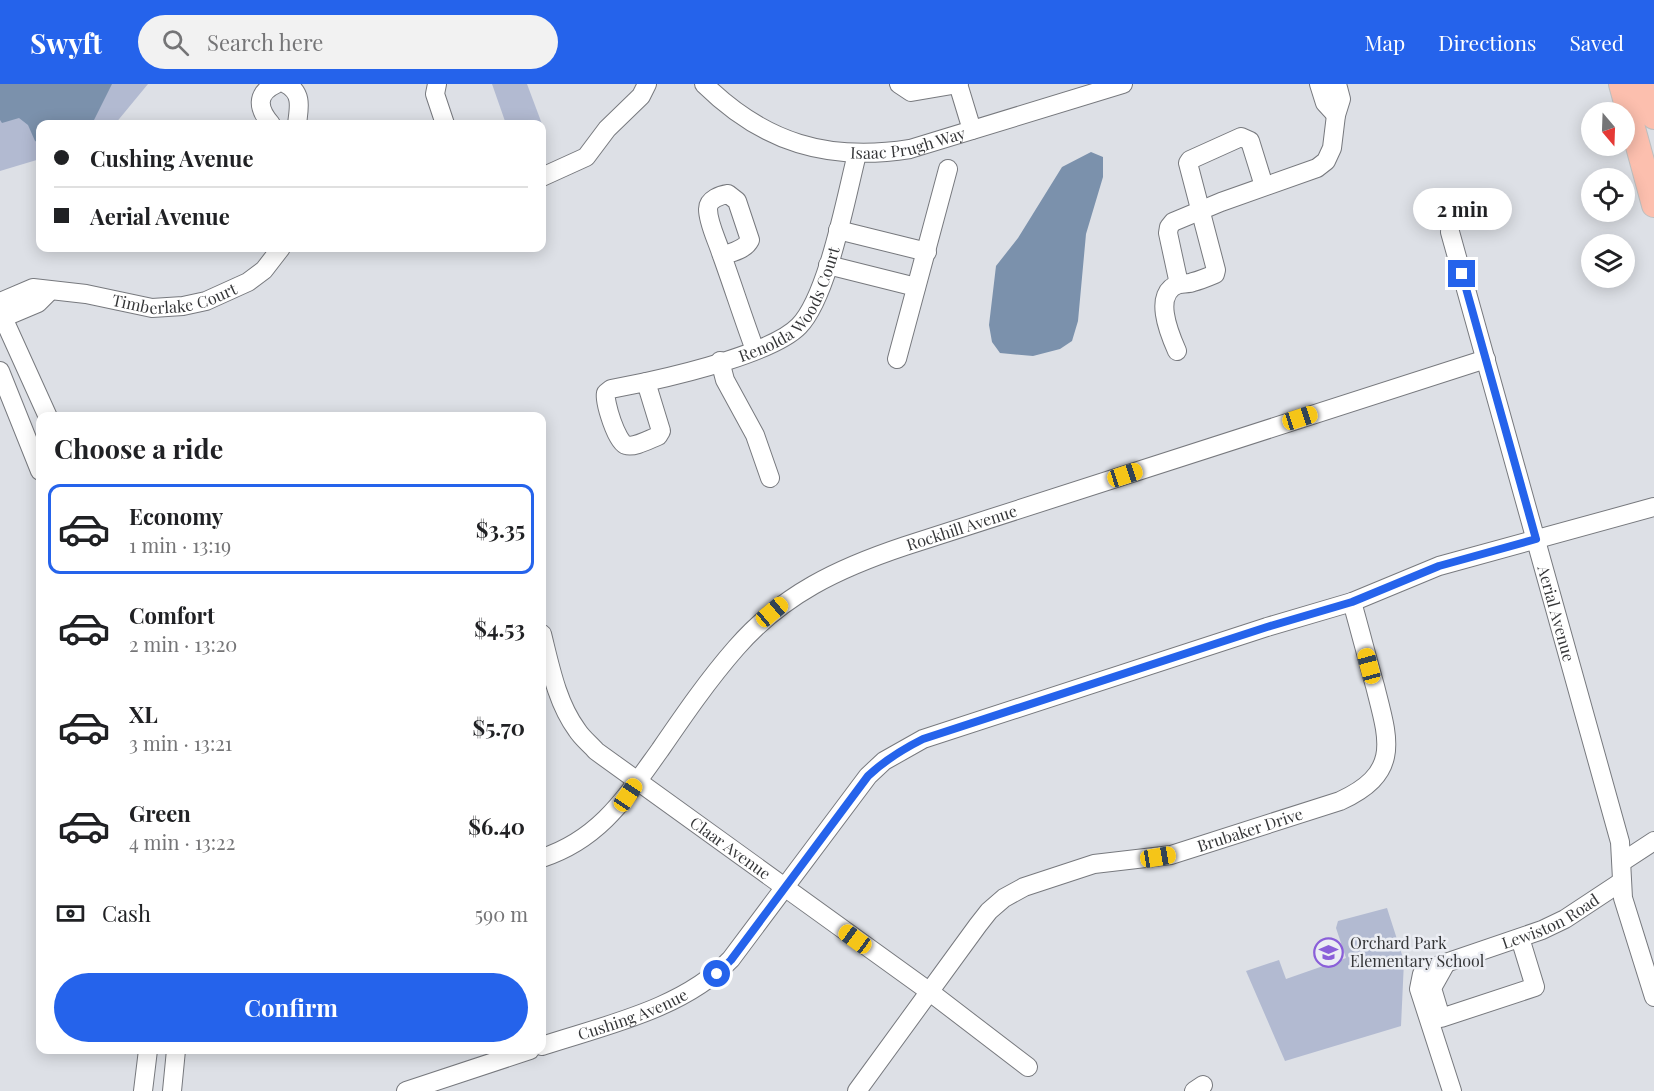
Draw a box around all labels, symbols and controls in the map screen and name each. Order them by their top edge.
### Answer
search box [138,15,558,69]
text: Swyft [30,24,102,61]
icon: search [159,26,192,59]
text: Search here [207,27,323,57]
text: Map [1364,28,1405,56]
text: Directions [1438,28,1536,56]
text: Saved [1569,28,1624,56]
north arrow [1581,102,1635,156]
map controls [1581,102,1635,288]
street label: Isaac Prugh Way [850,122,968,163]
text: Cushing Avenue [90,143,254,173]
button: locate [1581,168,1635,222]
callout: 2 min [1412,187,1512,229]
text: 2 min [1437,195,1488,222]
text: Aerial Avenue [90,201,230,231]
button: layers [1581,234,1635,288]
street label: Renolda Woods Court [736,244,844,366]
route end [1448,260,1475,287]
street label: Timberlake Court [110,277,240,318]
car [1280,404,1320,432]
text: Choose a ride [54,430,223,466]
car [1105,461,1145,489]
street label: Rockhill Avenue [904,500,1019,555]
text: Economy [129,501,223,531]
icon: car [57,502,111,556]
text: $3.35 [476,514,525,544]
text: 1 min · 13:19 [129,531,231,558]
street label: Aerial Avenue [1533,562,1580,664]
car [752,594,792,630]
text: Comfort [129,600,215,630]
icon: car [57,601,111,655]
text: $4.53 [474,613,525,643]
text: 2 min · 13:20 [129,630,237,657]
car [1356,646,1382,686]
text: XL [129,699,158,729]
icon: car [57,700,111,754]
text: $5.70 [473,712,525,742]
text: 3 min · 13:21 [129,729,232,756]
car [610,775,646,815]
text: Green [129,798,191,828]
icon: car [57,799,111,853]
street label: Brubaker Drive [1194,803,1305,856]
text: $6.40 [468,811,525,841]
street label: Claar Avenue [686,811,775,884]
text: 4 min · 13:22 [129,828,235,855]
car [1139,845,1177,869]
street label: Lewiston Road [1499,888,1603,953]
icon: cash [54,897,87,930]
text: Cash [102,898,151,928]
text: 590 m [475,900,528,927]
car [835,921,875,957]
place label: Orchard Park Elementary School [1350,932,1485,971]
school or university icon: Orchard Park Elementary School [1313,936,1345,968]
route start [703,960,730,987]
button: Confirm [54,973,528,1042]
street label: Cushing Avenue [575,983,691,1044]

